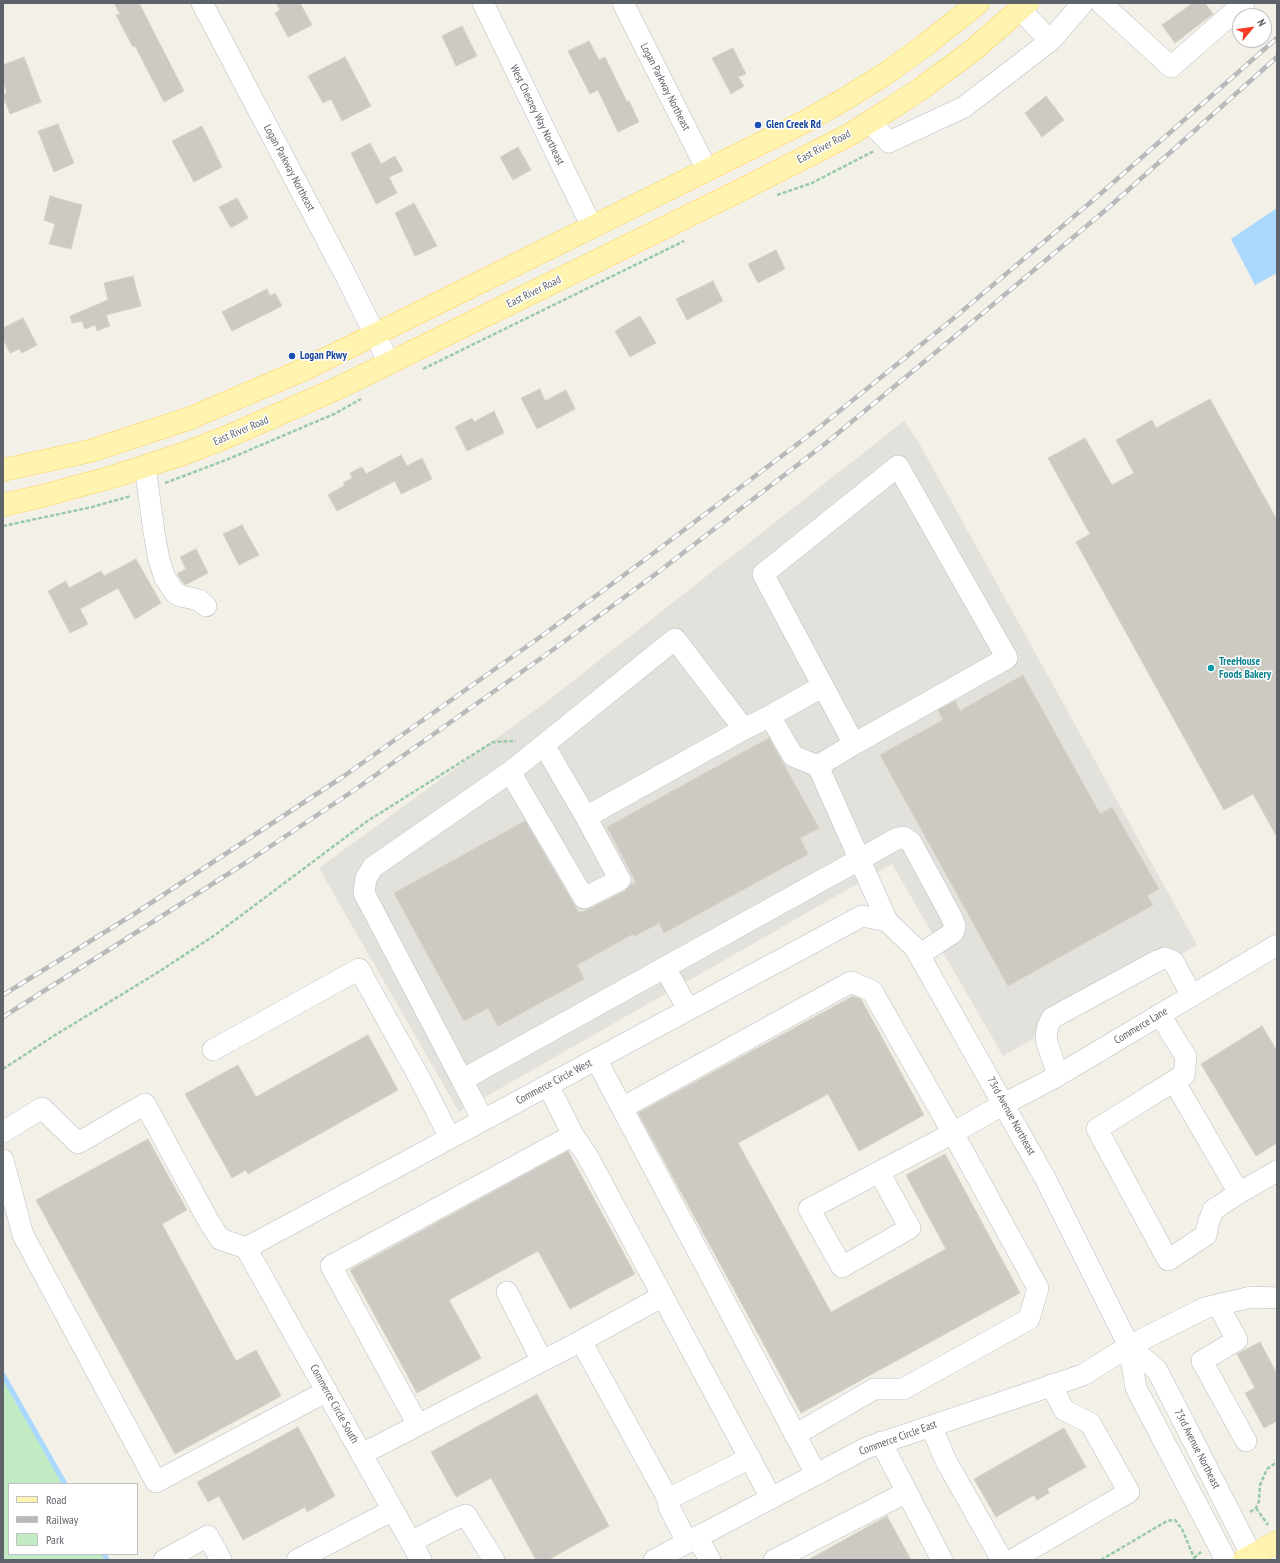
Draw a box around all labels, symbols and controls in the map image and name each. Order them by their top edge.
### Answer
north arrow [1232,8,1272,48]
text: N [1254,17,1269,29]
street label: Logan Parkway Northeast [637,41,693,133]
street label: West Chesney Way Northeast [507,63,567,167]
place label: Glen Creek Rd [766,118,821,132]
marker: Glen Creek Rd [753,120,763,130]
street label: Logan Parkway Northeast [261,122,317,214]
street label: East River Road [795,127,853,167]
street label: East River Road [505,273,563,311]
place label: Logan Pkwy [300,349,347,363]
marker: Logan Pkwy [287,351,297,361]
street label: East River Road [211,413,271,449]
place label: TreeHouse Foods Bakery [1219,655,1271,681]
marker: TreeHouse Foods Bakery [1206,663,1216,673]
street label: Commerce Lane [1112,1005,1170,1047]
street label: Commerce Circle West [514,1056,594,1108]
street label: 73rd Avenue Northeast [984,1074,1038,1158]
street label: Commerce Circle South [307,1362,361,1446]
street label: 73rd Avenue Northeast [1171,1407,1223,1491]
street label: Commerce Circle East [857,1418,939,1458]
legend [8,1483,138,1555]
text: Road [46,1492,66,1507]
text: Railway [46,1512,78,1527]
text: Park [46,1532,64,1547]

